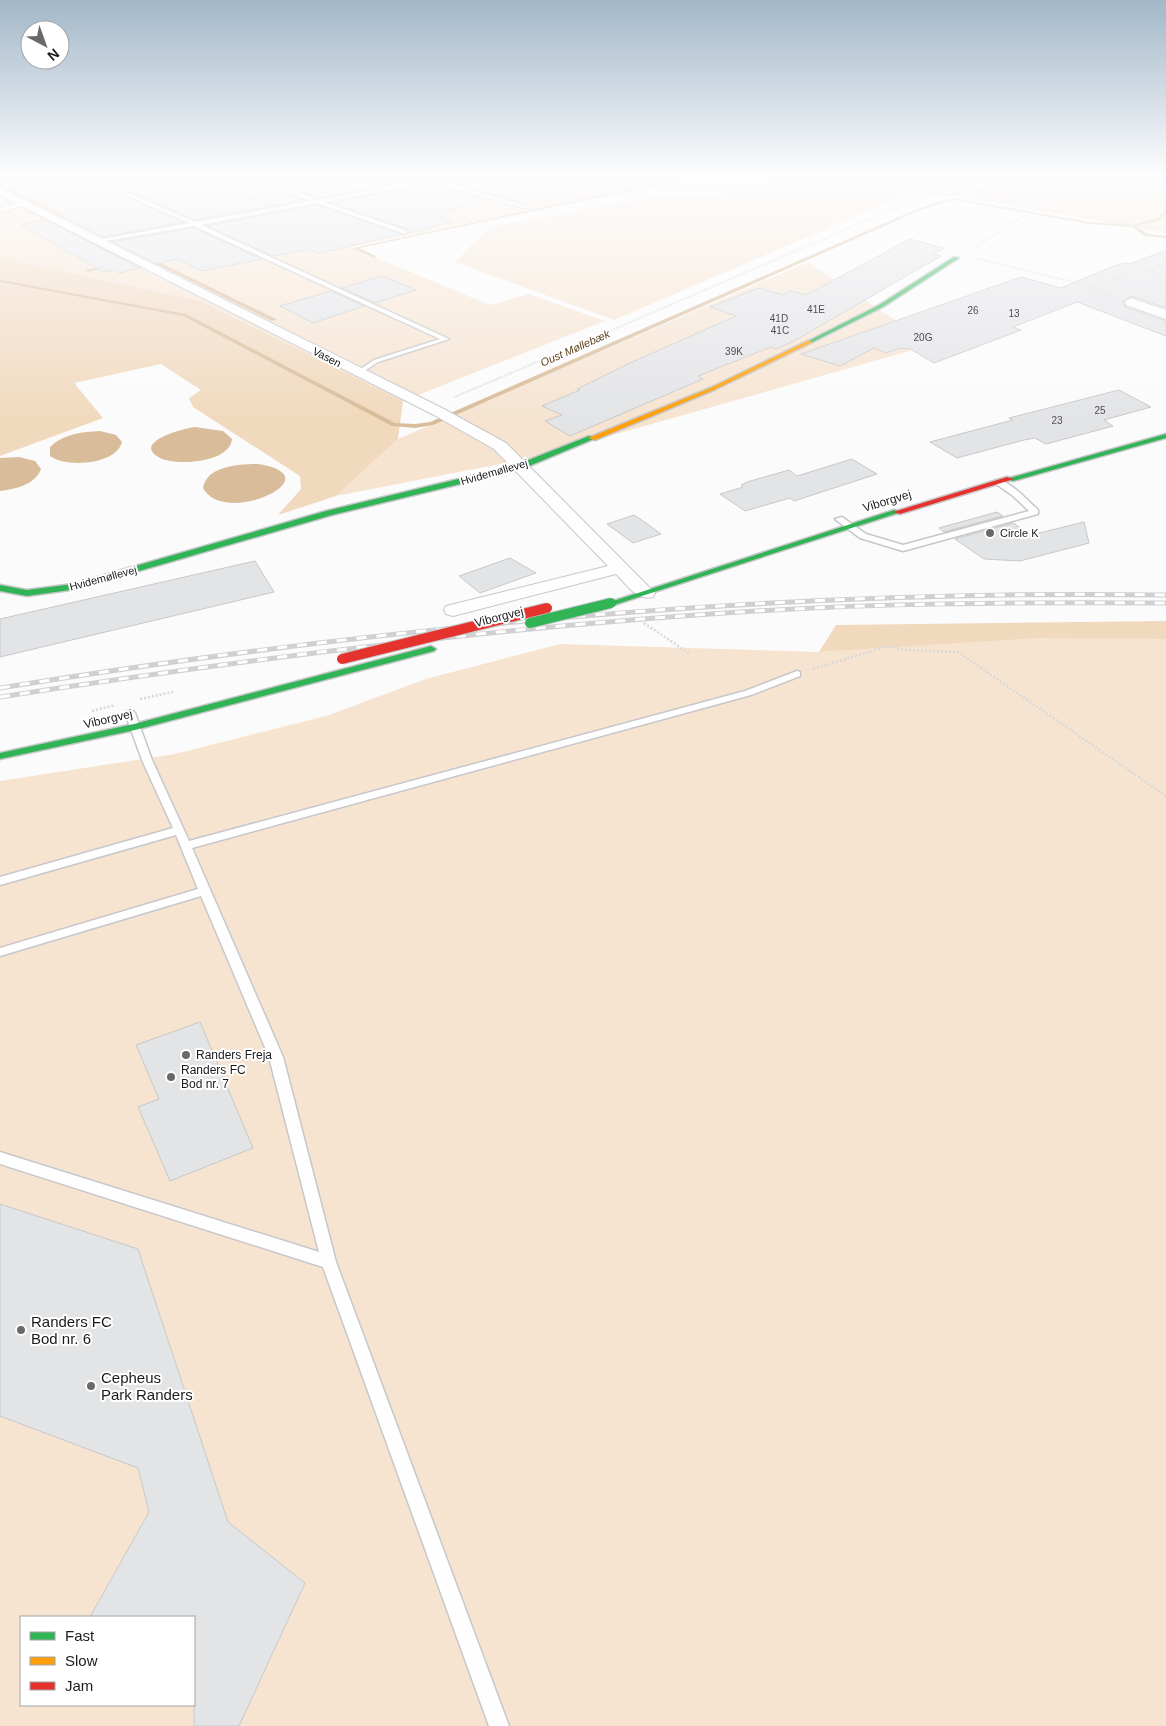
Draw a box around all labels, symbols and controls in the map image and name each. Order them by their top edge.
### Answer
north arrow [20,20,70,70]
text: N [44,45,63,64]
house number: 41E [807,304,825,315]
house number: 26 [967,305,979,316]
house number: 13 [1008,308,1020,319]
house number: 41D [770,313,788,324]
house number: 41C [771,325,789,336]
water label: Oust Møllebæk [538,327,612,369]
house number: 20G [914,332,933,343]
street label: Vasen [311,345,343,369]
house number: 39K [725,346,743,357]
house number: 25 [1094,405,1106,416]
house number: 23 [1051,415,1063,426]
street label: Hvidemøllevej [459,457,529,487]
street label: Viborgvej [861,487,913,515]
marker: Circle K [984,527,996,539]
place label: Circle K [1000,527,1039,539]
street label: Hvidemøllevej [68,563,138,593]
street label: Viborgvej [473,604,525,630]
street label: Viborgvej [82,707,134,731]
place label: Randers Freja [196,1048,272,1062]
marker: Randers Freja [180,1049,192,1061]
place label: Randers FC Bod nr. 7 [181,1063,246,1091]
marker: Randers FC Bod nr. 7 [165,1071,177,1083]
place label: Randers FC Bod nr. 6 [31,1313,112,1347]
marker: Randers FC Bod nr. 6 [15,1324,27,1336]
place label: Cepheus Park Randers [101,1369,193,1403]
marker: Cepheus Park Randers [85,1380,97,1392]
legend [20,1616,195,1706]
text: Fast [65,1627,95,1644]
text: Slow [65,1652,98,1669]
text: Jam [65,1677,93,1694]

